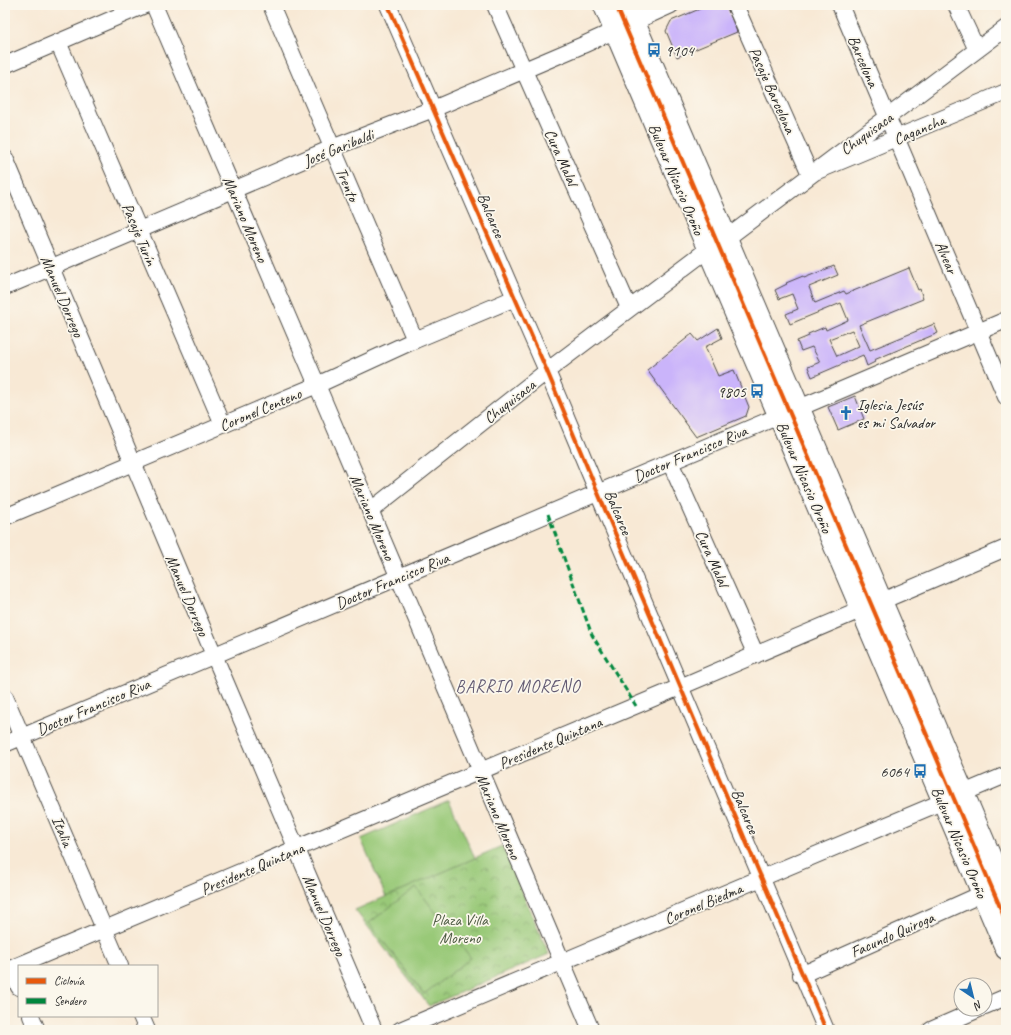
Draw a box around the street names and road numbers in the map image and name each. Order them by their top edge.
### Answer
street label: Barcelona [843,32,883,91]
street label: Pasaje Barcelona [744,44,800,138]
street label: Chuquisaca [836,107,898,160]
street label: Cagancha [891,110,949,150]
street label: Bulevar Nicasio Oroño [644,121,709,239]
street label: José Garibaldi [299,124,378,171]
street label: Cura Malal [540,126,584,192]
street label: Trento [331,164,364,207]
street label: Mariano Moreno [218,173,273,267]
street label: Balcarce [473,190,510,242]
street label: Pasaje Turín [117,200,161,269]
street label: Alvear [930,238,962,278]
street label: Manuel Dorrego [36,253,89,341]
street label: Chuquisaca [480,374,541,428]
street label: Coronel Centeno [216,383,306,436]
street label: Bulevar Nicasio Oroño [772,419,837,537]
street label: Doctor Francisco Riva [631,421,751,487]
street label: Mariano Moreno [345,471,400,565]
street label: Balcarce [600,487,637,539]
street label: Cura Malal [691,527,735,593]
street label: Doctor Francisco Riva [333,548,453,614]
street label: Manuel Dorrego [161,552,214,640]
street label: Doctor Francisco Riva [34,674,154,740]
street label: Presidente Quintana [496,712,606,774]
street label: Mariano Moreno [471,770,526,864]
street label: Bulevar Nicasio Oroño [927,784,992,902]
street label: Balcarce [727,786,764,838]
street label: Italia [47,813,78,851]
street label: Presidente Quintana [198,838,308,900]
street label: Manuel Dorrego [298,872,351,960]
street label: Coronel Biedma [661,878,747,929]
street label: Facundo Quiroga [847,907,938,962]

